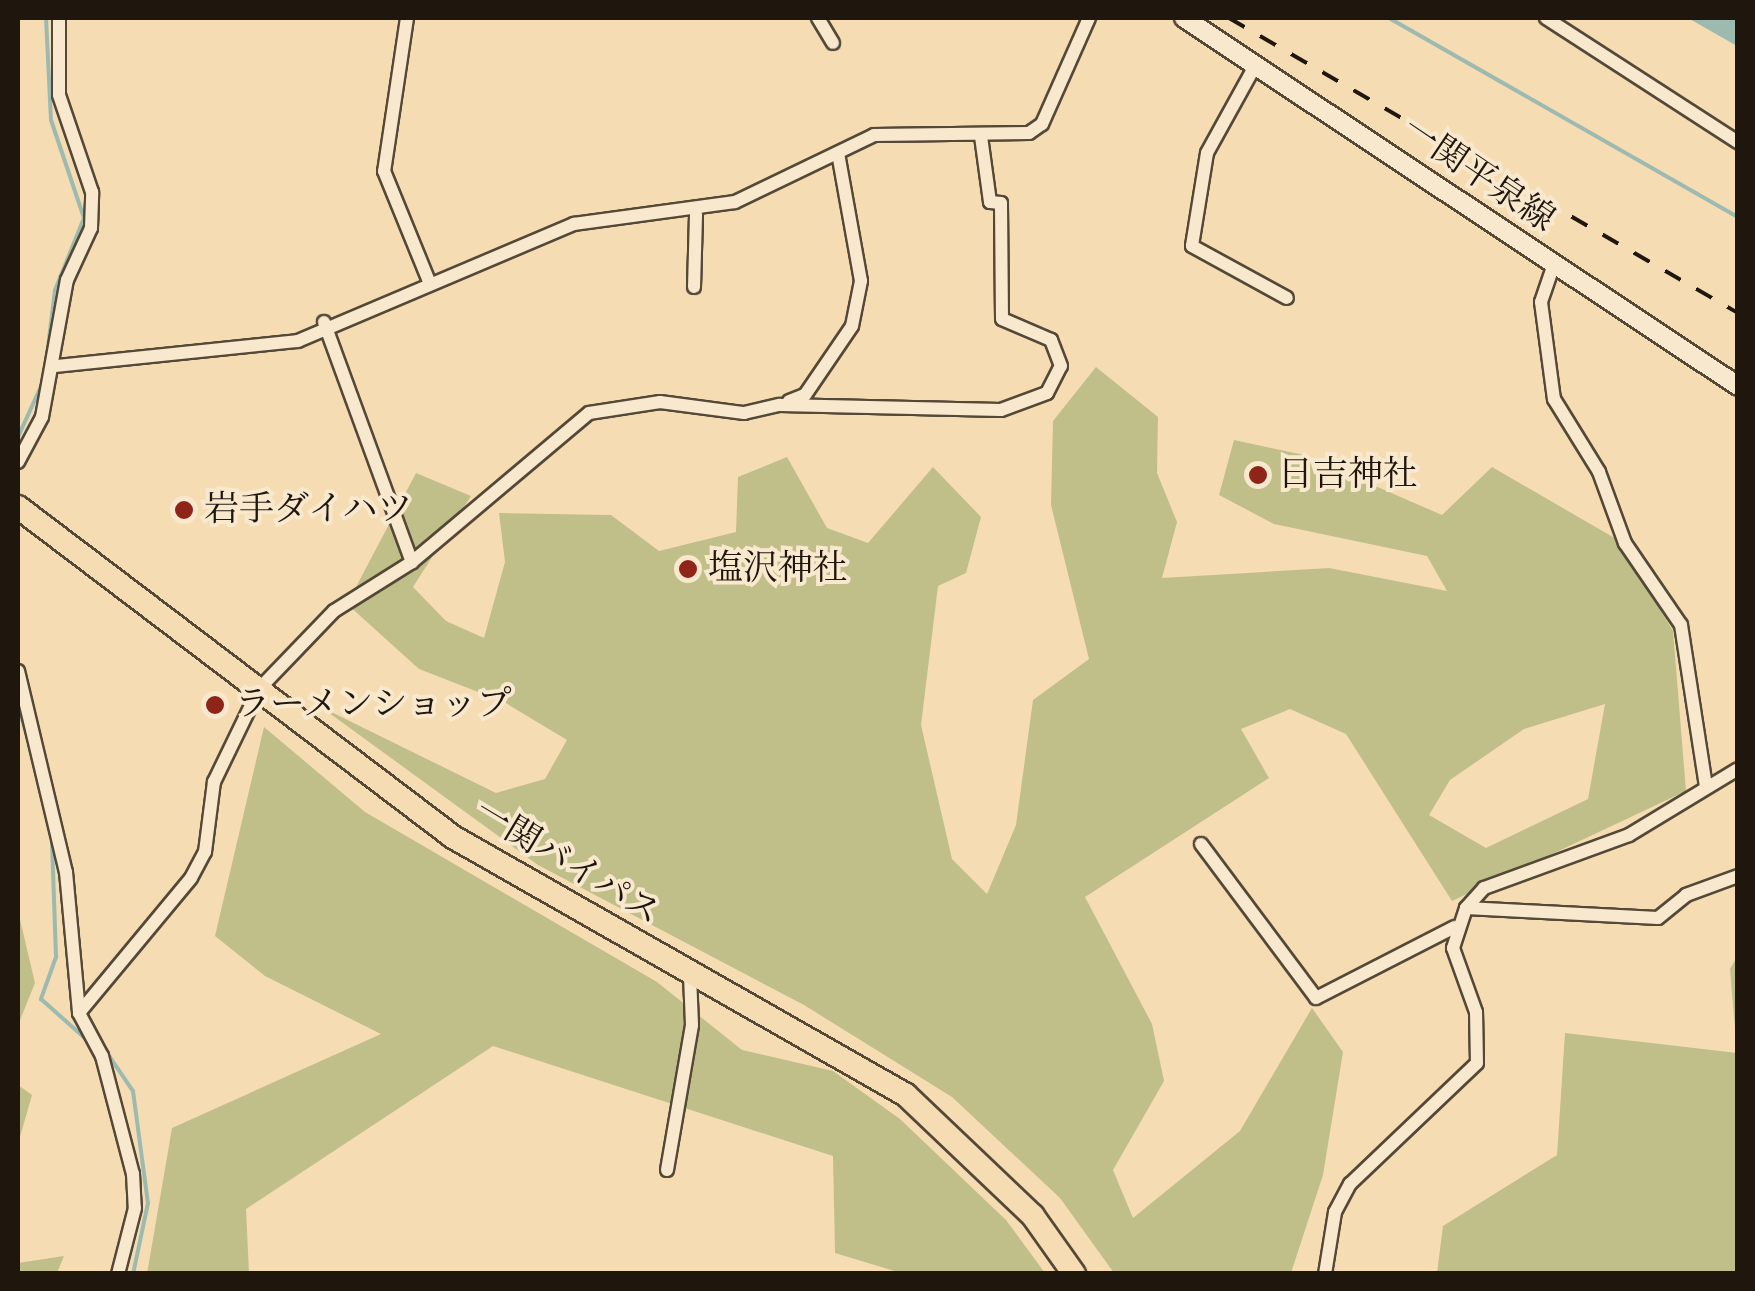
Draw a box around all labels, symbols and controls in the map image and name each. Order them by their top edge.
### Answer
street label: 一関平泉線 [1394,109,1562,241]
place label: 日吉神社 [1278,454,1418,496]
marker: 日吉神社 [1247,464,1269,486]
place label: 岩手ダイハツ [204,489,414,531]
marker: 岩手ダイハツ [173,499,195,521]
place label: 塩沢神社 [708,548,848,590]
marker: 塩沢神社 [677,558,699,580]
place label: ラーメンショップ [235,684,515,726]
marker: ラーメンショップ [204,694,226,716]
street label: 一関バイパス [466,791,668,935]

